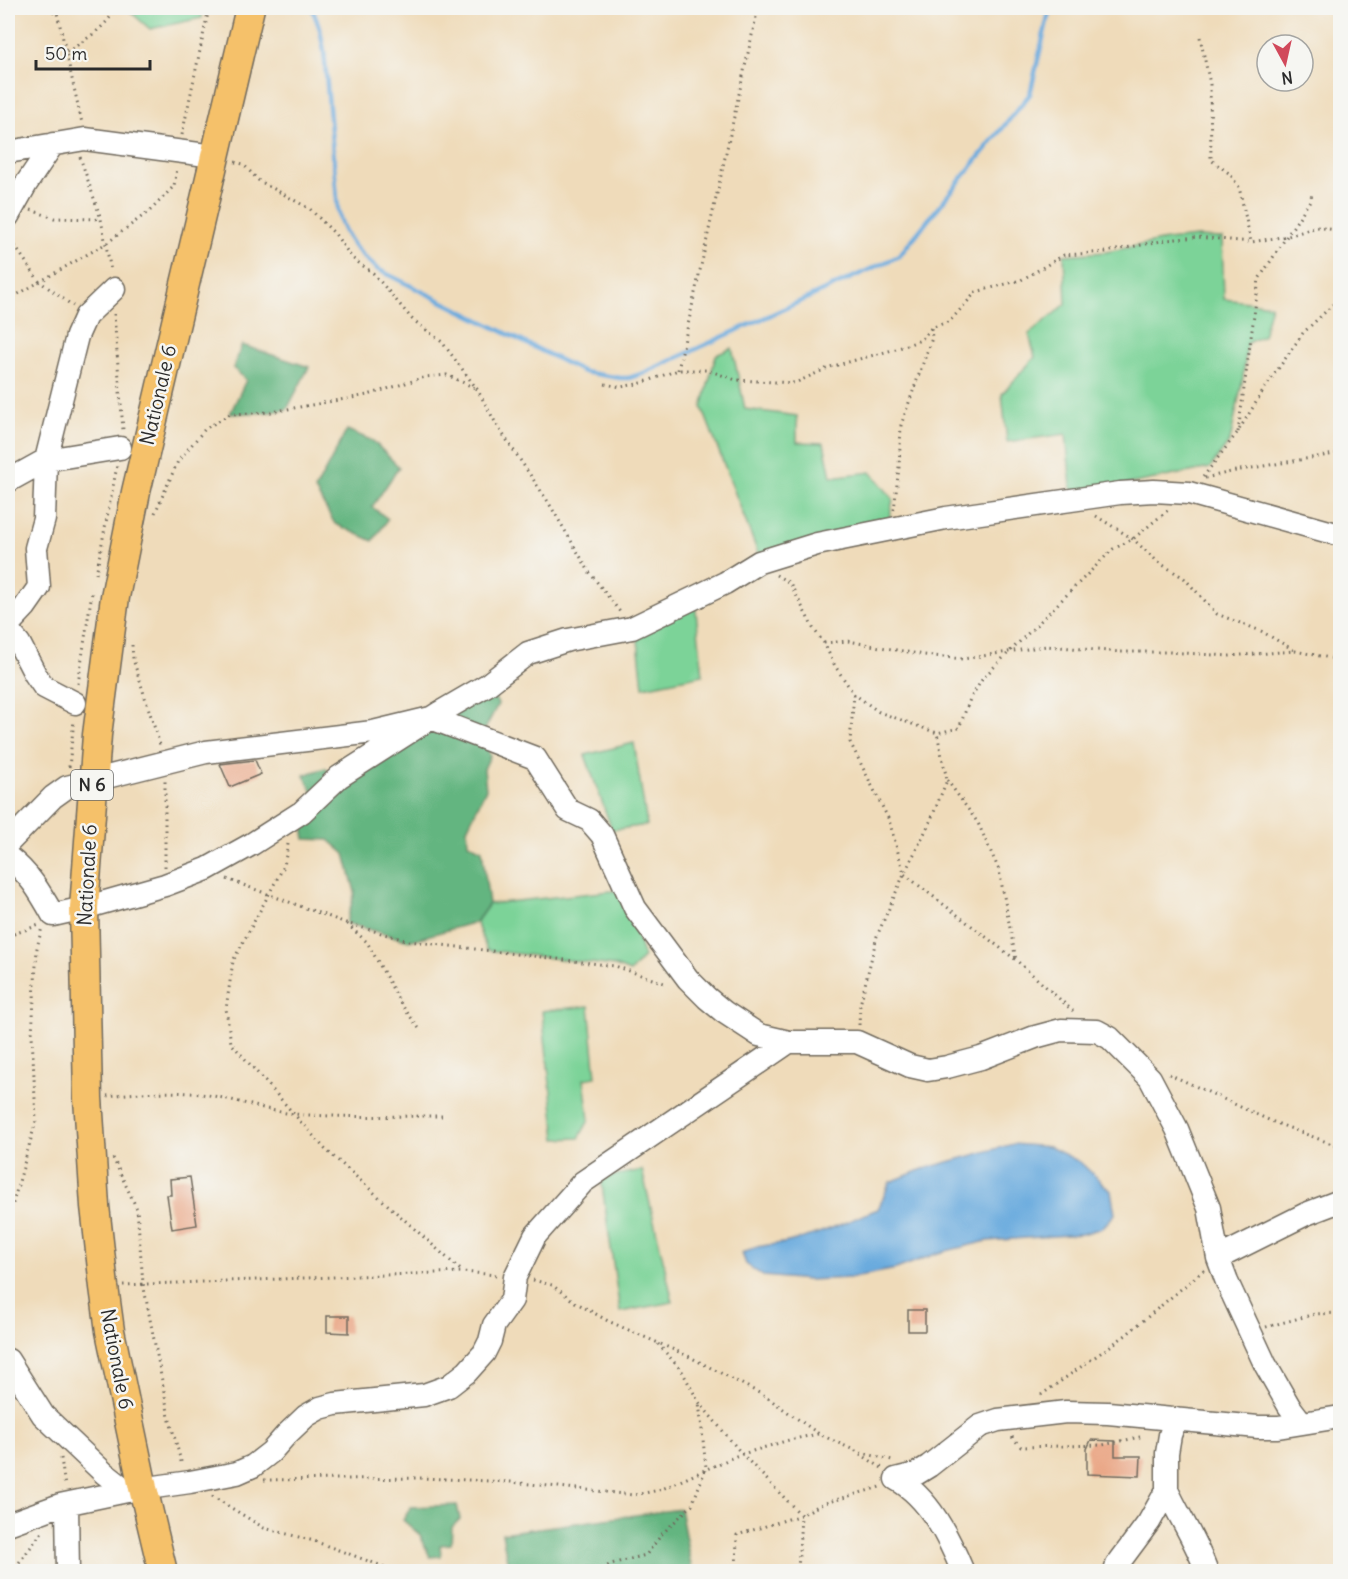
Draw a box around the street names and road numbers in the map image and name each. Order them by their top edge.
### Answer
street label: Nationale 6 [134,342,181,447]
road number: N 6 [71,770,113,800]
street label: Nationale 6 [71,823,102,927]
street label: Nationale 6 [95,1306,140,1411]

